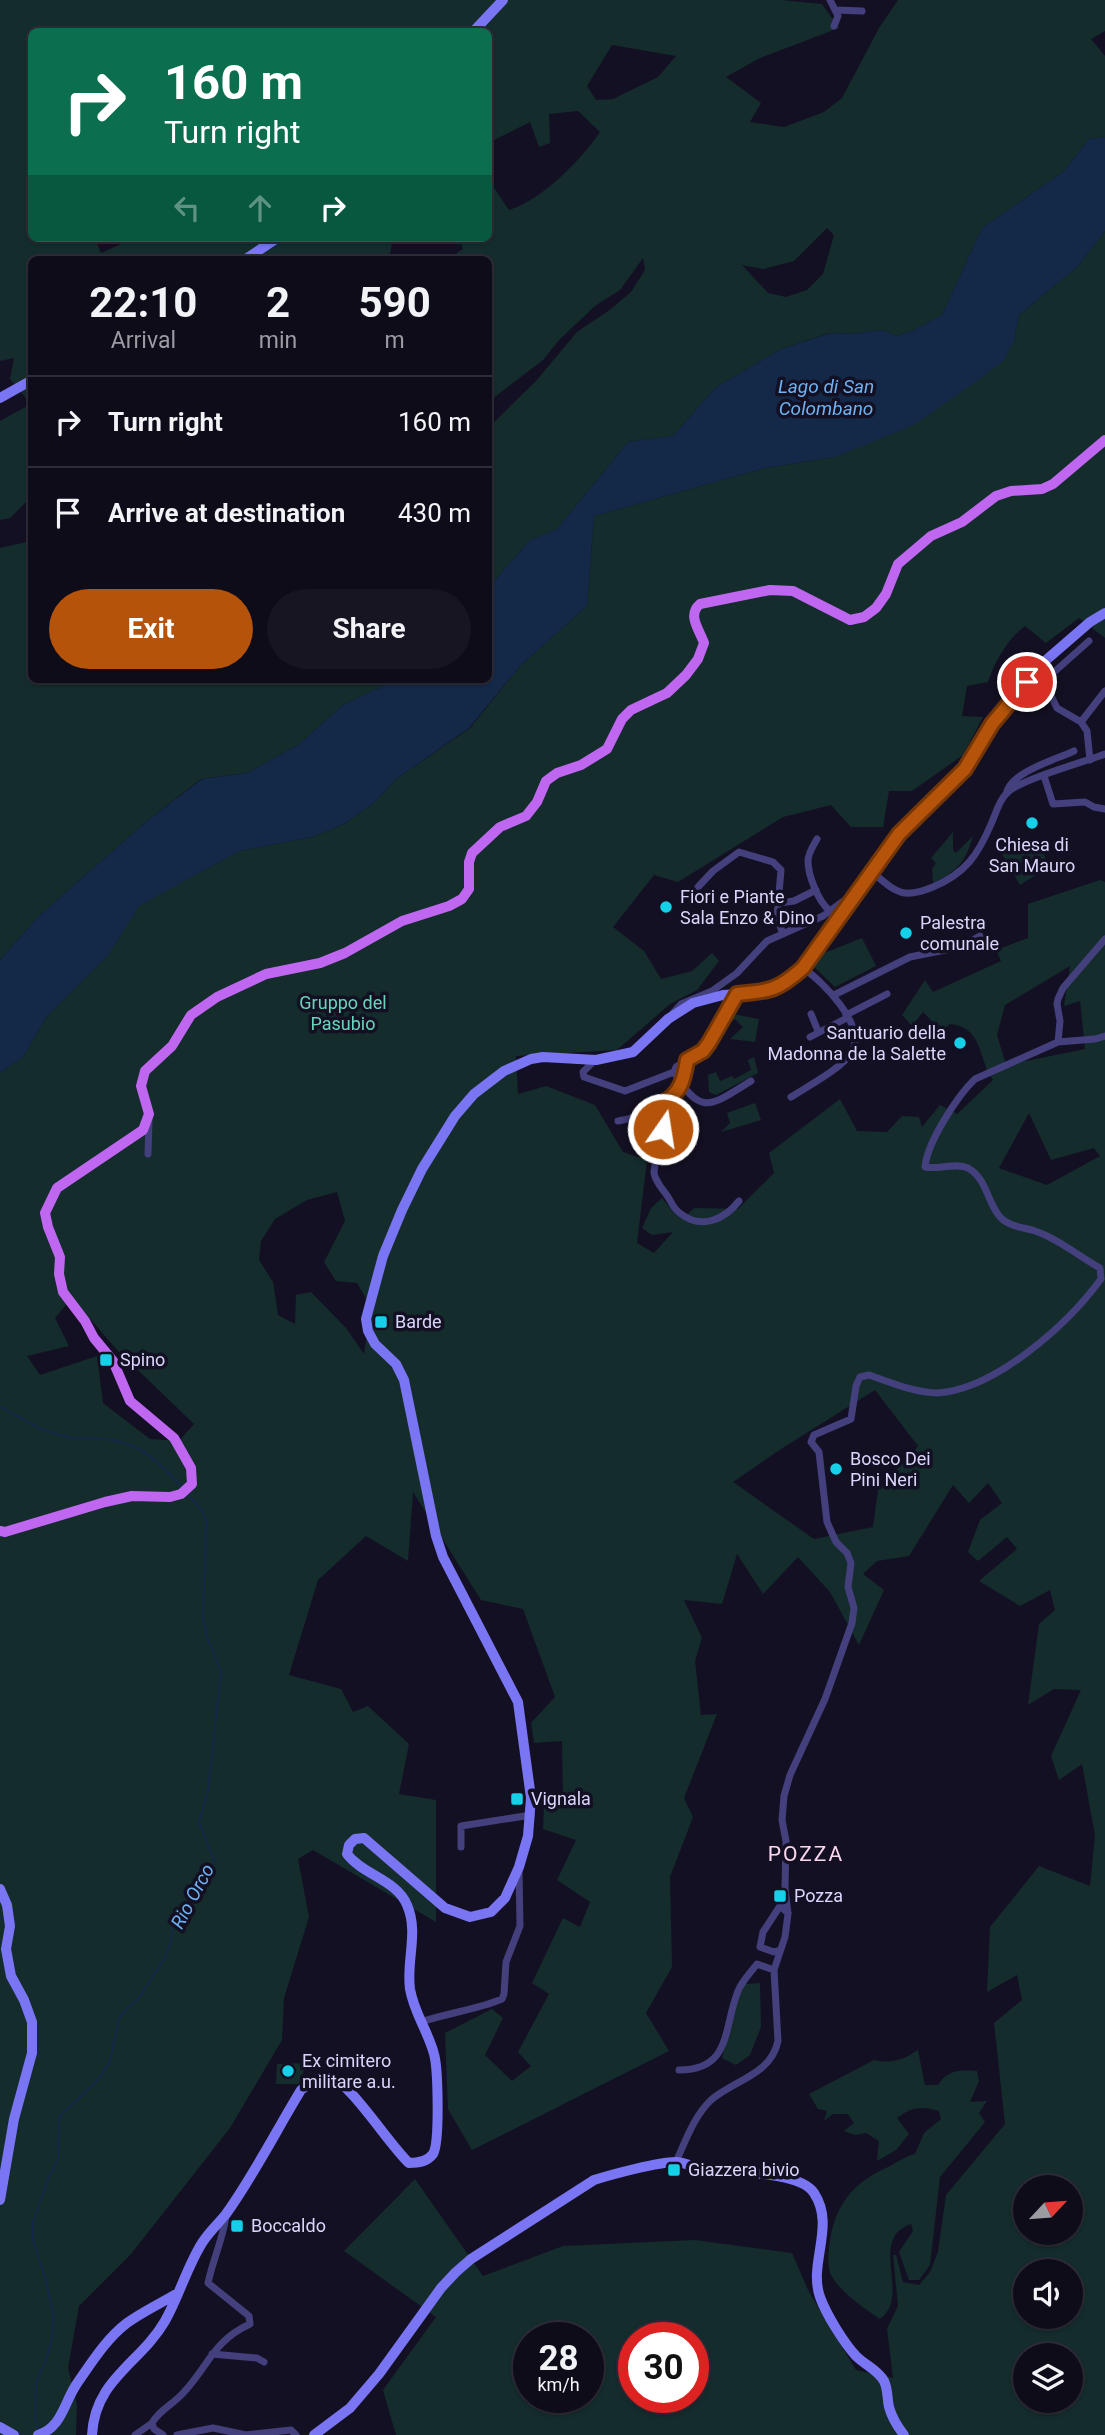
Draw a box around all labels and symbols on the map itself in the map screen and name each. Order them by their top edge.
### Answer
water label: Lago di San Colombano [778,375,874,420]
pin [997,652,1057,712]
marker: Chiesa di San Mauro [1024,815,1040,831]
place label: Chiesa di San Mauro [989,834,1075,876]
place label: Fiori e Piante Sala Enzo & Dino [680,886,815,928]
marker: Fiori e Piante Sala Enzo & Dino [658,899,674,915]
place label: Palestra comunale [920,912,999,954]
marker: Palestra comunale [898,925,914,941]
park label: Gruppo del Pasubio [299,992,387,1034]
place label: Santuario della Madonna de la Salette [767,1022,946,1064]
marker: Santuario della Madonna de la Salette [952,1035,968,1051]
position arrow [626,1092,700,1166]
place label: Barde [395,1311,442,1332]
marker: Barde [373,1314,389,1330]
place label: Spino [120,1349,165,1370]
marker: Spino [98,1352,114,1368]
place label: Bosco Dei Pini Neri [850,1448,931,1490]
marker: Bosco Dei Pini Neri [828,1461,844,1477]
place label: Vignala [531,1788,591,1809]
marker: Vignala [509,1791,525,1807]
district label: POZZA [768,1842,844,1866]
water label: Rio Orco [166,1860,219,1933]
place label: Pozza [794,1885,843,1906]
marker: Pozza [772,1888,788,1904]
place label: Ex cimitero militare a.u. [302,2050,396,2092]
marker: Ex cimitero militare a.u. [280,2063,296,2079]
place label: Giazzera bivio [688,2159,800,2180]
marker: Giazzera bivio [666,2162,682,2178]
north arrow [1013,2175,1083,2245]
place label: Boccaldo [251,2215,326,2236]
marker: Boccaldo [229,2218,245,2234]
speed limit sign: 30 [618,2322,709,2413]

